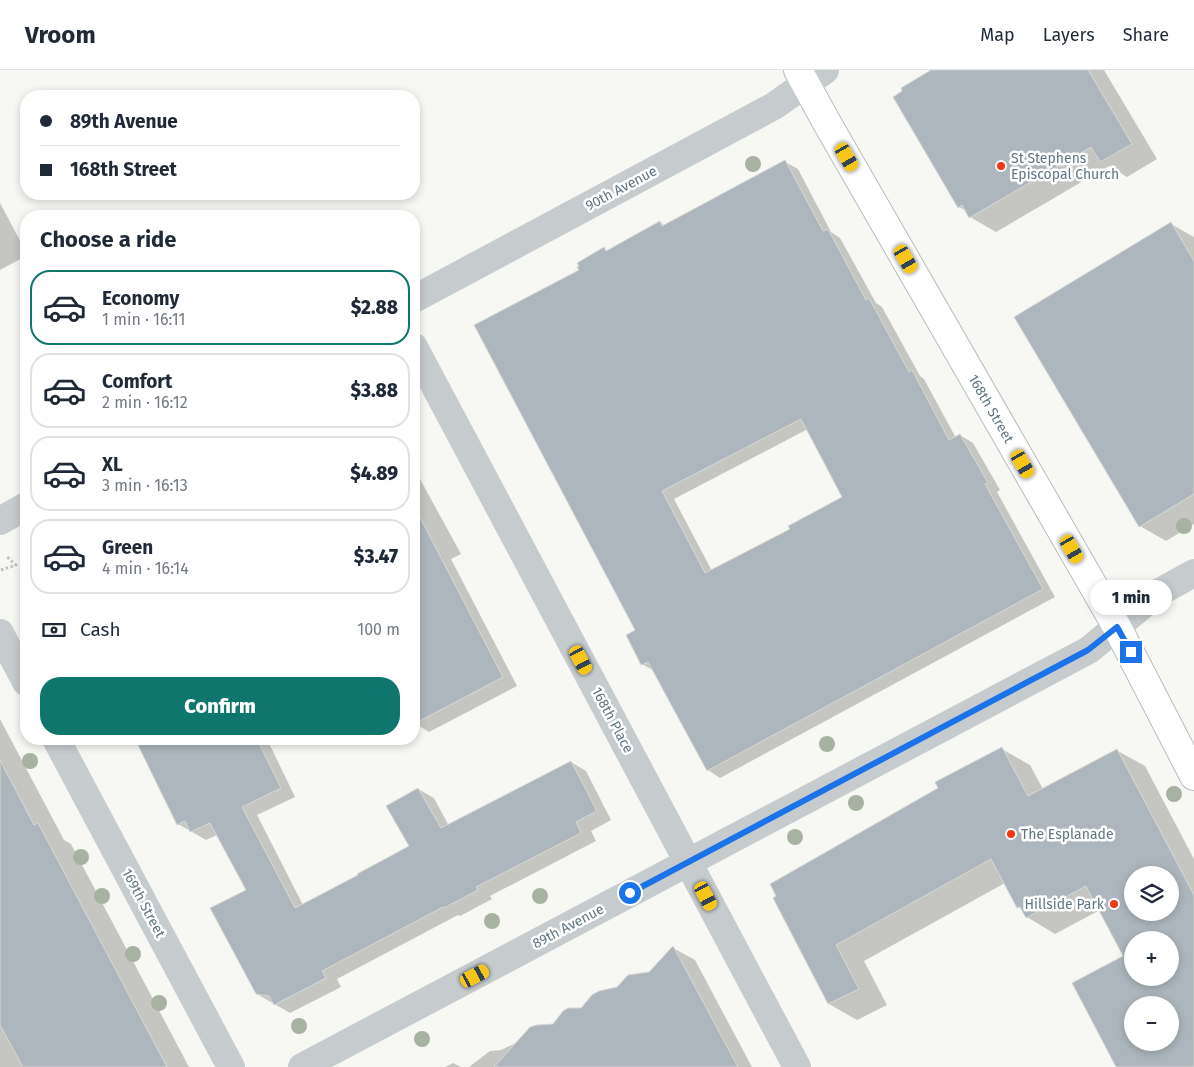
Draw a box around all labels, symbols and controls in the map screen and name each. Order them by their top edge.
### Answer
text: Vroom [25,21,96,49]
text: Map [980,24,1015,46]
text: Layers [1043,24,1095,46]
text: Share [1123,24,1169,46]
text: 89th Avenue [70,110,178,133]
car [833,140,860,174]
place label: St Stephens Episcopal Church [1011,150,1119,183]
text: 168th Street [70,158,177,181]
marker: St Stephens Episcopal Church [995,160,1007,172]
street label: 90th Avenue [583,162,660,214]
text: Choose a ride [40,226,176,253]
car [892,242,919,276]
icon: car [42,285,87,330]
text: Economy [102,287,179,310]
text: $2.88 [351,296,398,319]
text: 1 min · 16:11 [102,310,185,329]
icon: car [42,368,87,413]
text: Comfort [102,370,172,393]
street label: 168th Street [965,372,1018,447]
text: $3.88 [350,379,398,402]
text: 2 min · 16:12 [102,393,188,412]
car [1009,447,1036,481]
icon: car [42,451,87,496]
text: XL [102,453,123,476]
text: $4.89 [350,462,398,485]
text: 3 min · 16:13 [102,476,188,495]
car [1058,532,1085,566]
icon: car [42,534,87,579]
text: Green [102,536,153,559]
text: $3.47 [354,545,398,568]
text: 4 min · 16:14 [102,559,189,578]
callout: 1 min [1090,580,1172,614]
text: 1 min [1112,588,1150,607]
icon: cash [40,616,68,644]
text: Cash [80,618,121,641]
text: 100 m [357,620,400,639]
route end [1120,641,1142,663]
car [567,643,594,677]
button: Confirm [40,677,400,735]
street label: 168th Place [588,685,637,756]
place label: The Esplanade [1021,826,1114,843]
marker: The Esplanade [1005,828,1017,840]
street label: 169th Street [118,866,169,941]
map controls [1124,866,1179,1051]
button: layers [1124,866,1179,921]
car [692,879,719,913]
route start [619,882,641,904]
place label: Hillside Park [1025,896,1105,913]
marker: Hillside Park [1108,898,1120,910]
street label: 89th Avenue [530,901,607,952]
button: + [1124,931,1179,986]
car [458,962,491,990]
button: − [1124,996,1179,1051]

